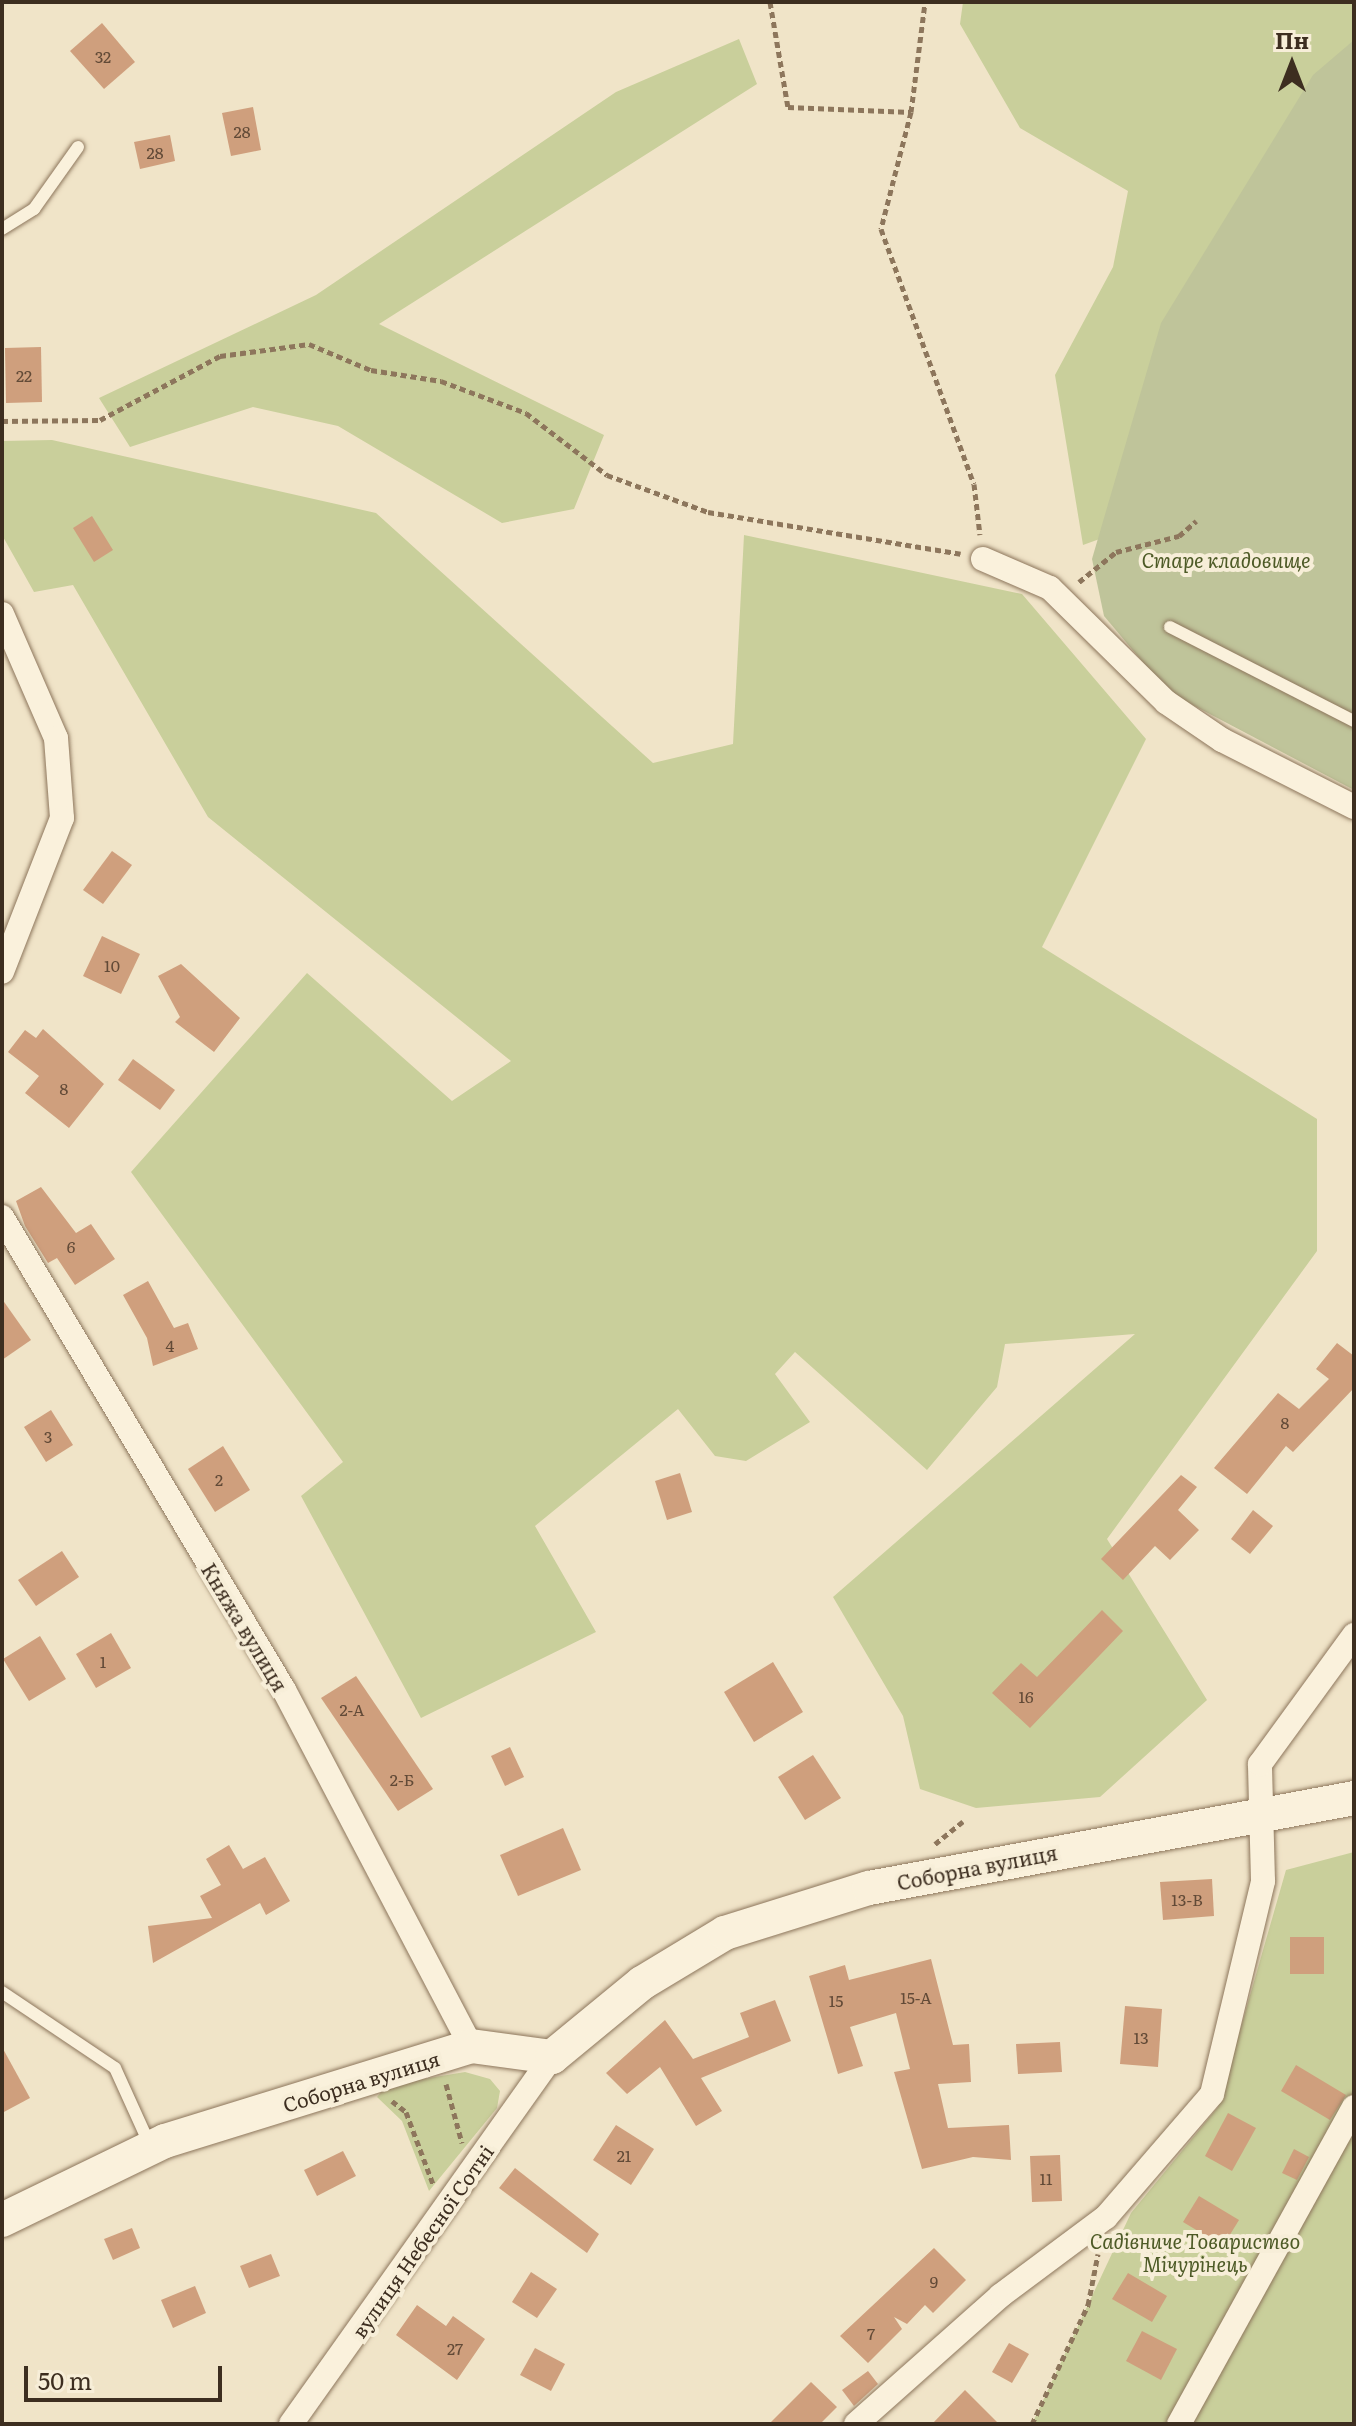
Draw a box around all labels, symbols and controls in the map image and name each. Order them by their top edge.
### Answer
text: Пн [1275,23,1309,56]
north arrow [1252,24,1332,104]
house number: 32 [95,46,111,66]
house number: 28 [234,121,250,141]
house number: 28 [147,142,163,162]
house number: 22 [16,365,32,385]
park label: Старе кладовище [1141,547,1311,571]
house number: 10 [104,955,120,975]
house number: 8 [60,1078,68,1098]
house number: 6 [67,1236,75,1256]
house number: 4 [166,1335,174,1355]
house number: 8 [1281,1412,1289,1432]
house number: 3 [44,1426,52,1446]
house number: 2 [215,1469,223,1489]
street label: Княжа вулиця [197,1558,293,1696]
house number: 1 [100,1651,106,1671]
house number: 16 [1018,1686,1034,1706]
house number: 2-А [339,1699,365,1719]
house number: 2-Б [390,1769,414,1789]
street label: Соборна вулиця [895,1840,1059,1894]
house number: 13-В [1171,1889,1203,1909]
house number: 15-А [900,1987,932,2007]
house number: 15 [829,1990,843,2010]
house number: 13 [1133,2027,1149,2047]
street label: Соборна вулиця [280,2046,442,2116]
street label: вулиця Небесної Сотні [346,2140,498,2342]
house number: 21 [617,2145,631,2165]
house number: 11 [1039,2168,1053,2188]
park label: Садівниче Товариство Мічурінець [1090,2229,1300,2276]
house number: 9 [930,2271,938,2291]
house number: 7 [867,2323,875,2343]
house number: 27 [447,2338,463,2358]
scale bar [28,2350,226,2400]
text: 50 m [38,2362,92,2397]

